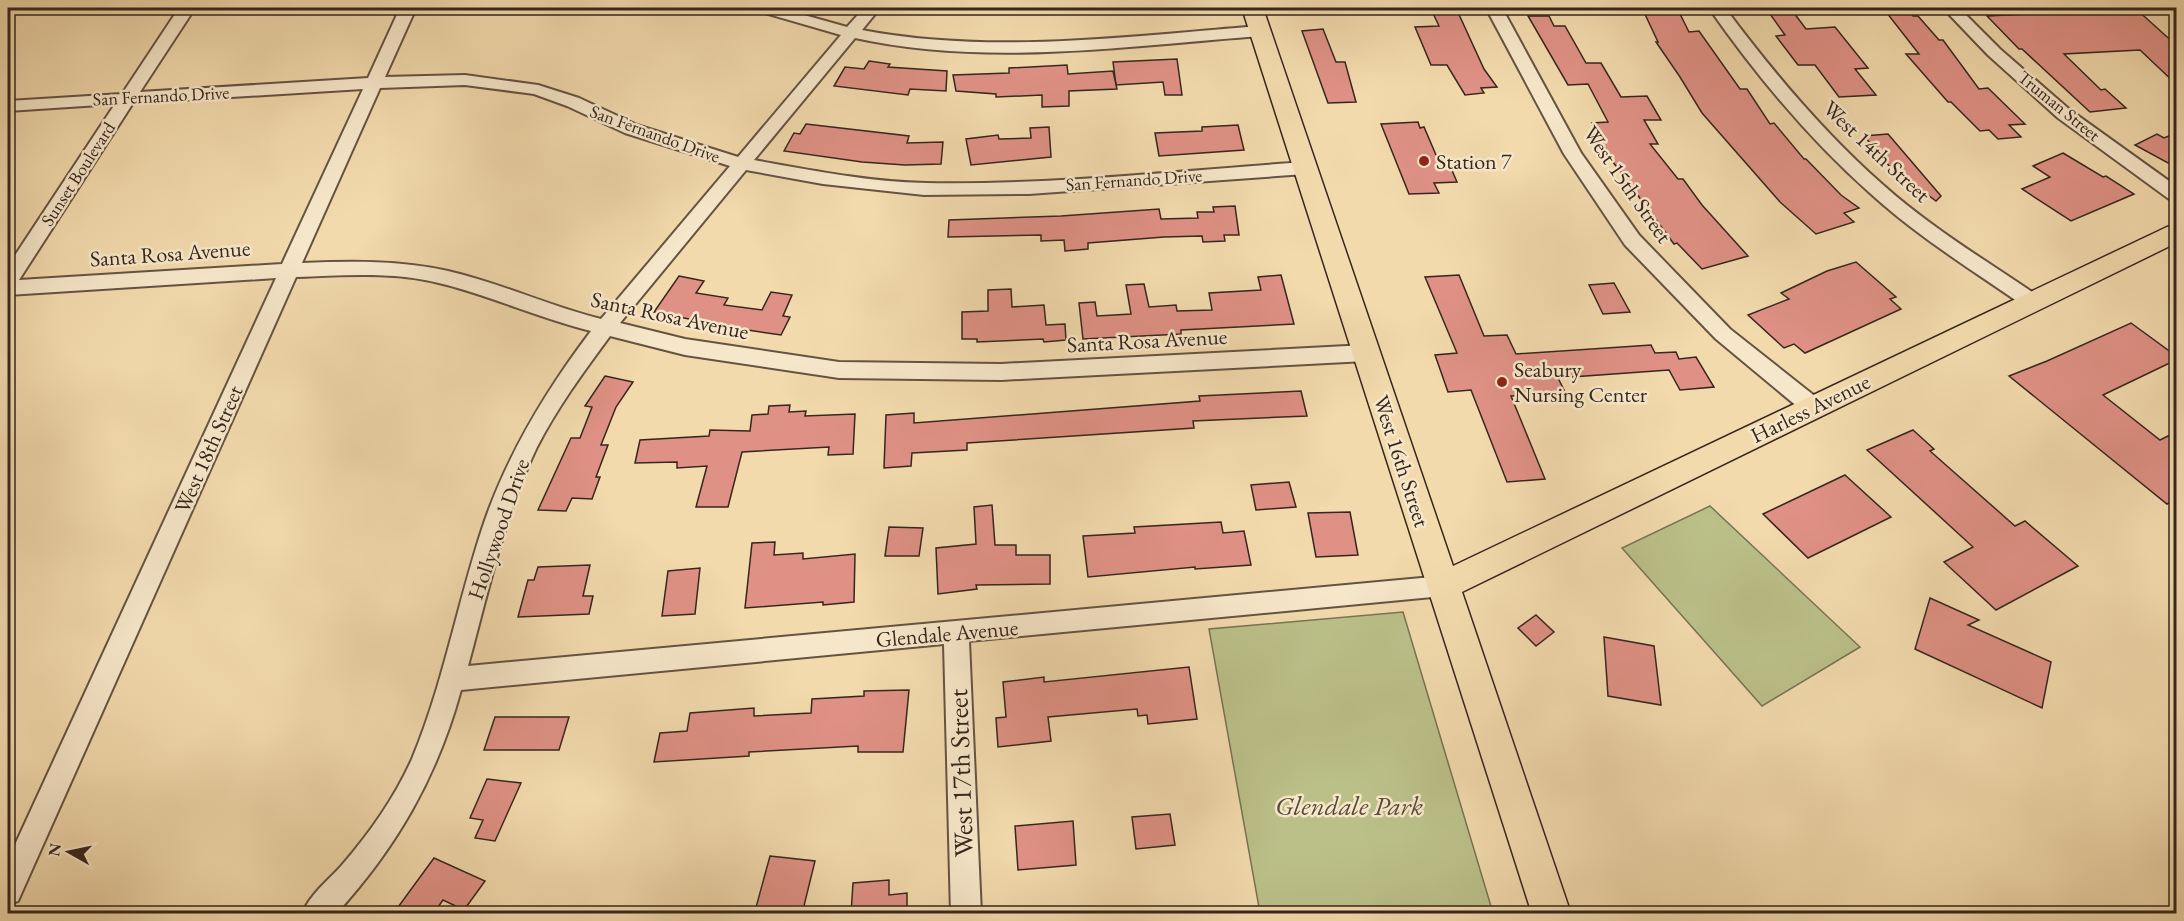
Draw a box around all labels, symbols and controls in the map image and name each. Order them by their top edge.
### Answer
street label: Truman Street [2013,65,2106,146]
street label: San Fernando Drive [92,80,230,111]
street label: West 14th Street [1817,94,1937,209]
street label: San Fernando Drive [587,99,723,168]
street label: Sunset Boulevard [35,117,120,230]
street label: West 15th Street [1576,120,1679,249]
place label: Station 7 [1436,147,1512,176]
marker: Station 7 [1417,154,1431,168]
street label: San Fernando Drive [1065,163,1203,196]
street label: Santa Rosa Avenue [89,233,252,274]
street label: Santa Rosa Avenue [588,285,752,346]
street label: Santa Rosa Avenue [1066,322,1228,359]
place label: Seabury Nursing Center [1514,355,1648,409]
street label: Harless Avenue [1746,367,1875,450]
marker: Seabury Nursing Center [1495,375,1509,389]
street label: West 18th Street [167,381,250,518]
street label: West 16th Street [1367,392,1437,531]
street label: Hollywood Drive [461,454,536,604]
street label: Glendale Avenue [875,613,1020,654]
street label: West 17th Street [940,688,981,858]
park label: Glendale Park [1275,788,1423,823]
north arrow [39,822,99,882]
text: N [43,842,66,858]

